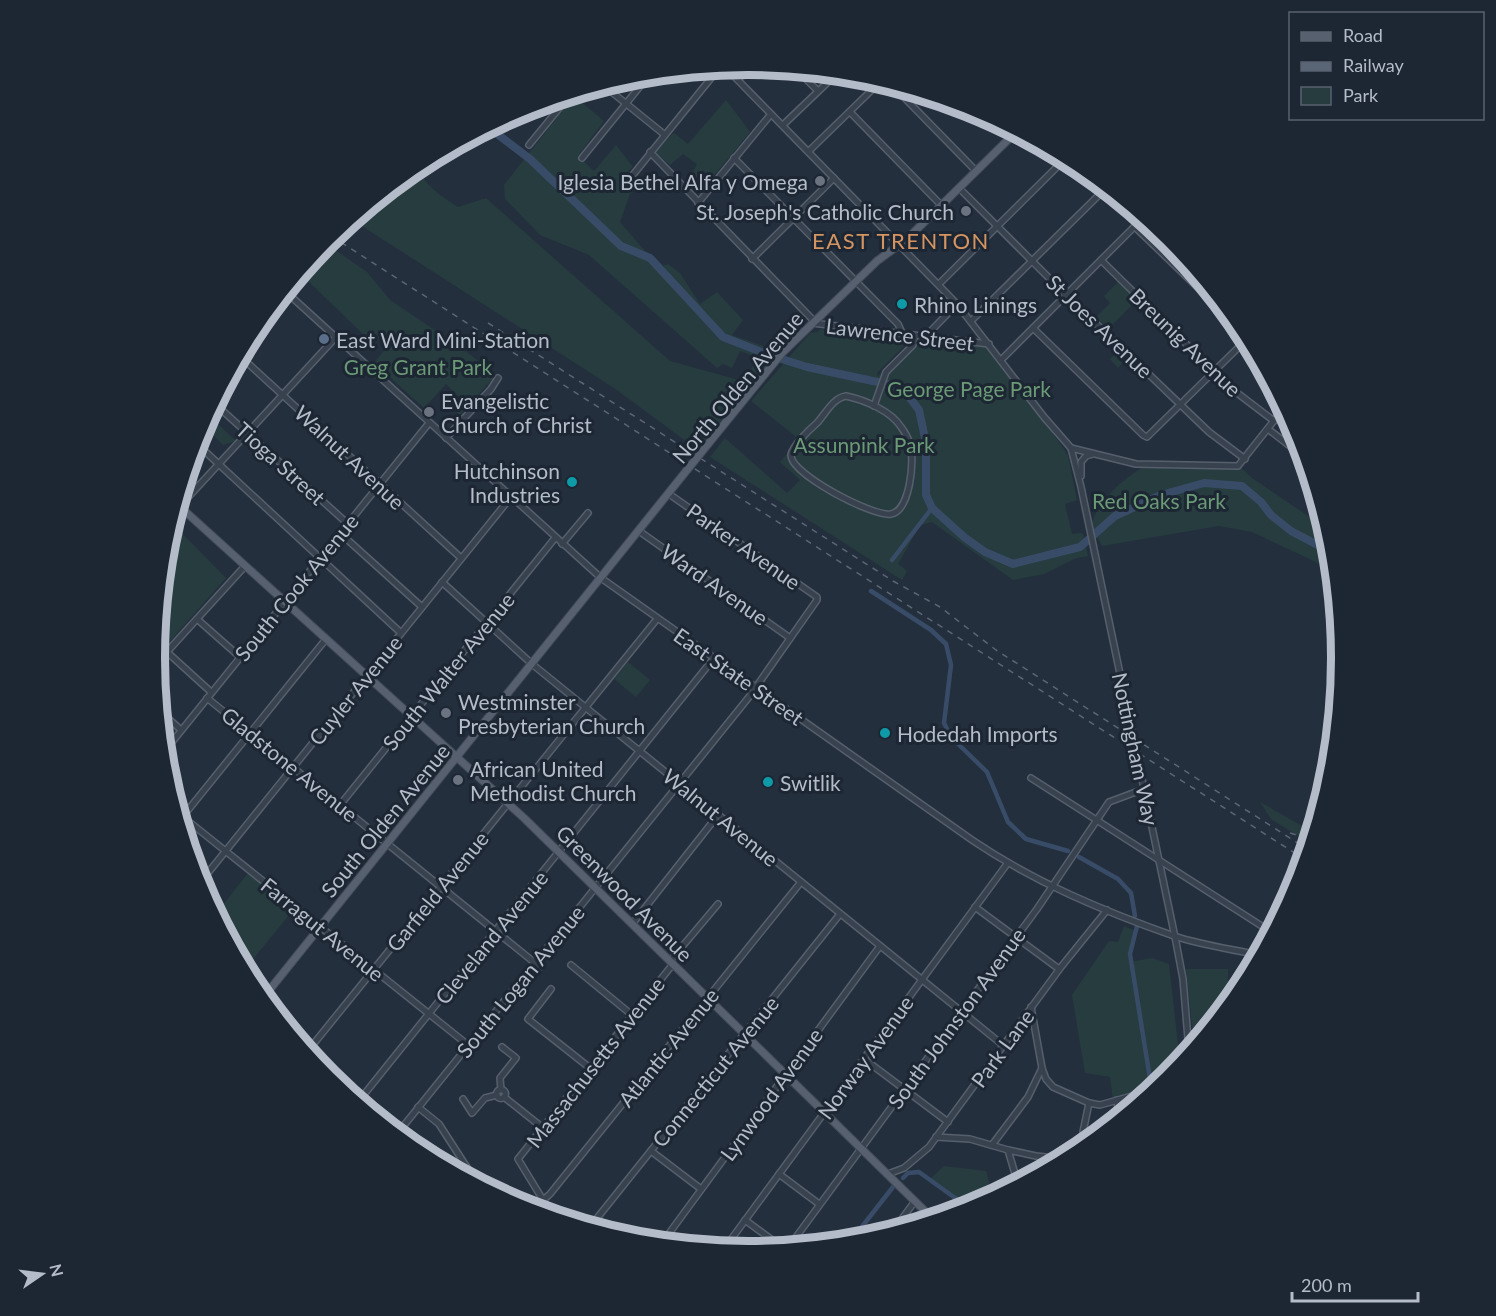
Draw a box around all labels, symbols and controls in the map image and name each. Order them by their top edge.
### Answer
legend [1289,12,1484,120]
text: Road [1343,24,1383,46]
text: Railway [1343,54,1404,76]
text: Park [1343,84,1379,106]
place label: Iglesia Bethel Alfa y Omega [557,169,808,194]
marker: Iglesia Bethel Alfa y Omega [813,174,827,188]
place label: St. Joseph's Catholic Church [696,199,954,224]
marker: St. Joseph's Catholic Church [959,204,973,218]
district label: EAST TRENTON [812,227,990,254]
street label: St Joes Avenue [1042,269,1158,383]
street label: Breunig Avenue [1125,283,1247,401]
place label: Rhino Linings [914,292,1037,317]
marker: Rhino Linings [895,297,909,311]
street label: North Olden Avenue [666,306,808,468]
street label: Lawrence Street [824,312,976,356]
place label: East Ward Mini-Station [336,327,550,352]
marker: East Ward Mini-Station [317,332,331,346]
park label: Greg Grant Park [344,354,493,379]
park label: George Page Park [887,376,1051,401]
place label: Evangelistic Church of Christ [441,388,592,437]
street label: Walnut Avenue [290,400,410,514]
marker: Evangelistic Church of Christ [422,405,436,419]
street label: Tioga Street [231,416,331,510]
park label: Assunpink Park [793,432,935,457]
place label: Hutchinson Industries [454,458,560,507]
marker: Hutchinson Industries [565,475,579,489]
park label: Red Oaks Park [1092,488,1226,513]
street label: Parker Avenue [682,498,806,594]
street label: South Cook Avenue [229,508,363,666]
street label: Ward Avenue [657,538,773,630]
street label: South Walter Avenue [377,587,519,755]
street label: East State Street [669,622,809,730]
street label: Cuyler Avenue [303,630,407,750]
street label: Nottingham Way [1108,670,1164,828]
place label: Westminster Presbyterian Church [458,689,645,738]
street label: Gladstone Avenue [217,701,363,827]
marker: Westminster Presbyterian Church [439,706,453,720]
place label: Hodedah Imports [897,721,1058,746]
marker: Hodedah Imports [878,726,892,740]
street label: South Olden Avenue [316,738,454,902]
place label: African United Methodist Church [470,756,637,805]
street label: Walnut Avenue [658,763,784,871]
place label: Switlik [780,770,841,795]
marker: African United Methodist Church [451,773,465,787]
marker: Switlik [761,775,775,789]
street label: Greenwood Avenue [552,820,698,966]
street label: Garfield Avenue [381,826,493,956]
street label: Cleveland Avenue [430,865,552,1009]
street label: Farragut Avenue [257,872,389,986]
street label: South Logan Avenue [451,900,589,1062]
street label: South Johnston Avenue [882,923,1030,1113]
street label: Massachusetts Avenue [521,972,669,1152]
street label: Atlantic Avenue [613,983,723,1111]
street label: Norway Avenue [812,990,918,1124]
street label: Connecticut Avenue [647,991,783,1151]
street label: Park Lane [965,1004,1039,1092]
street label: Lynwood Avenue [715,1023,827,1165]
north arrow [12,1244,72,1304]
text: N [46,1262,68,1279]
scale bar [1292,1265,1418,1303]
text: 200 m [1301,1274,1352,1296]

